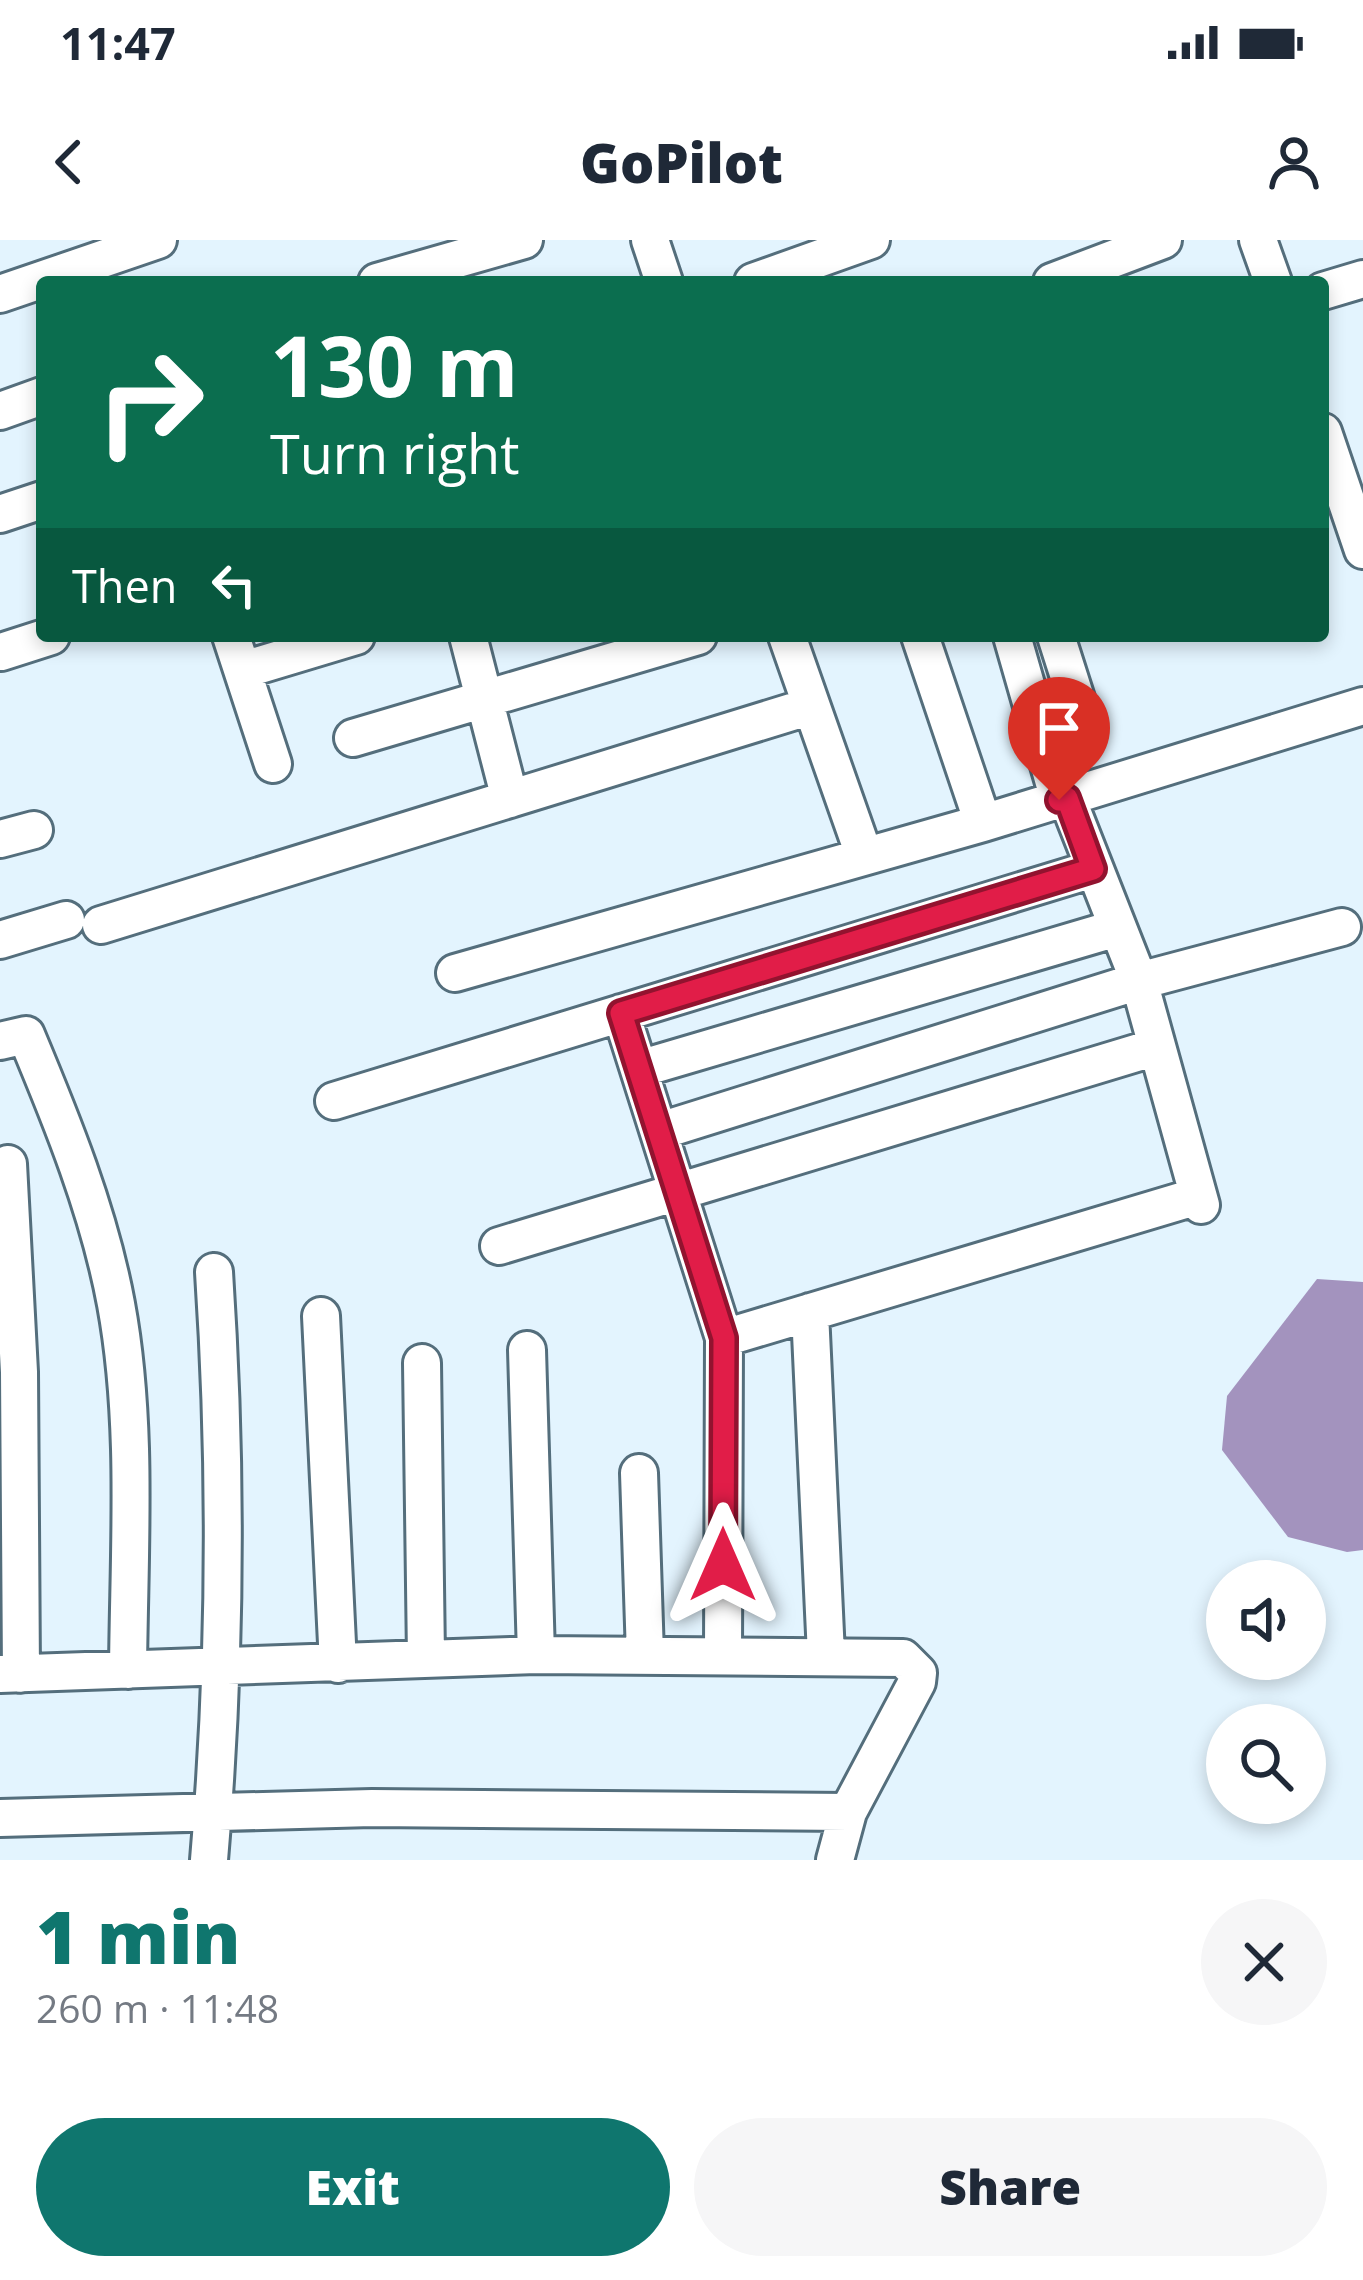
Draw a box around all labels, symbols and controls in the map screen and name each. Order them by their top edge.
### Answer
text: 11:47 [60,12,176,73]
text: GoPilot [580,125,783,199]
icon: back [36,129,102,195]
icon: person [1261,129,1327,195]
text: 130 m [270,307,518,422]
icon: right [72,324,228,480]
text: Turn right [270,416,519,490]
icon: left [201,552,267,618]
text: Then [72,555,177,616]
pin [1008,677,1110,800]
icon: arrive [1026,695,1092,761]
position arrow [660,1502,786,1628]
map controls [1206,1560,1326,1824]
button: sound [1206,1560,1326,1680]
button: search [1206,1704,1326,1824]
text: 1 min [36,1887,241,1985]
button: close [1201,1899,1327,2025]
text: 260 m · 11:48 [36,1981,279,2034]
button: Exit [36,2118,670,2256]
button: Share [694,2118,1327,2256]

